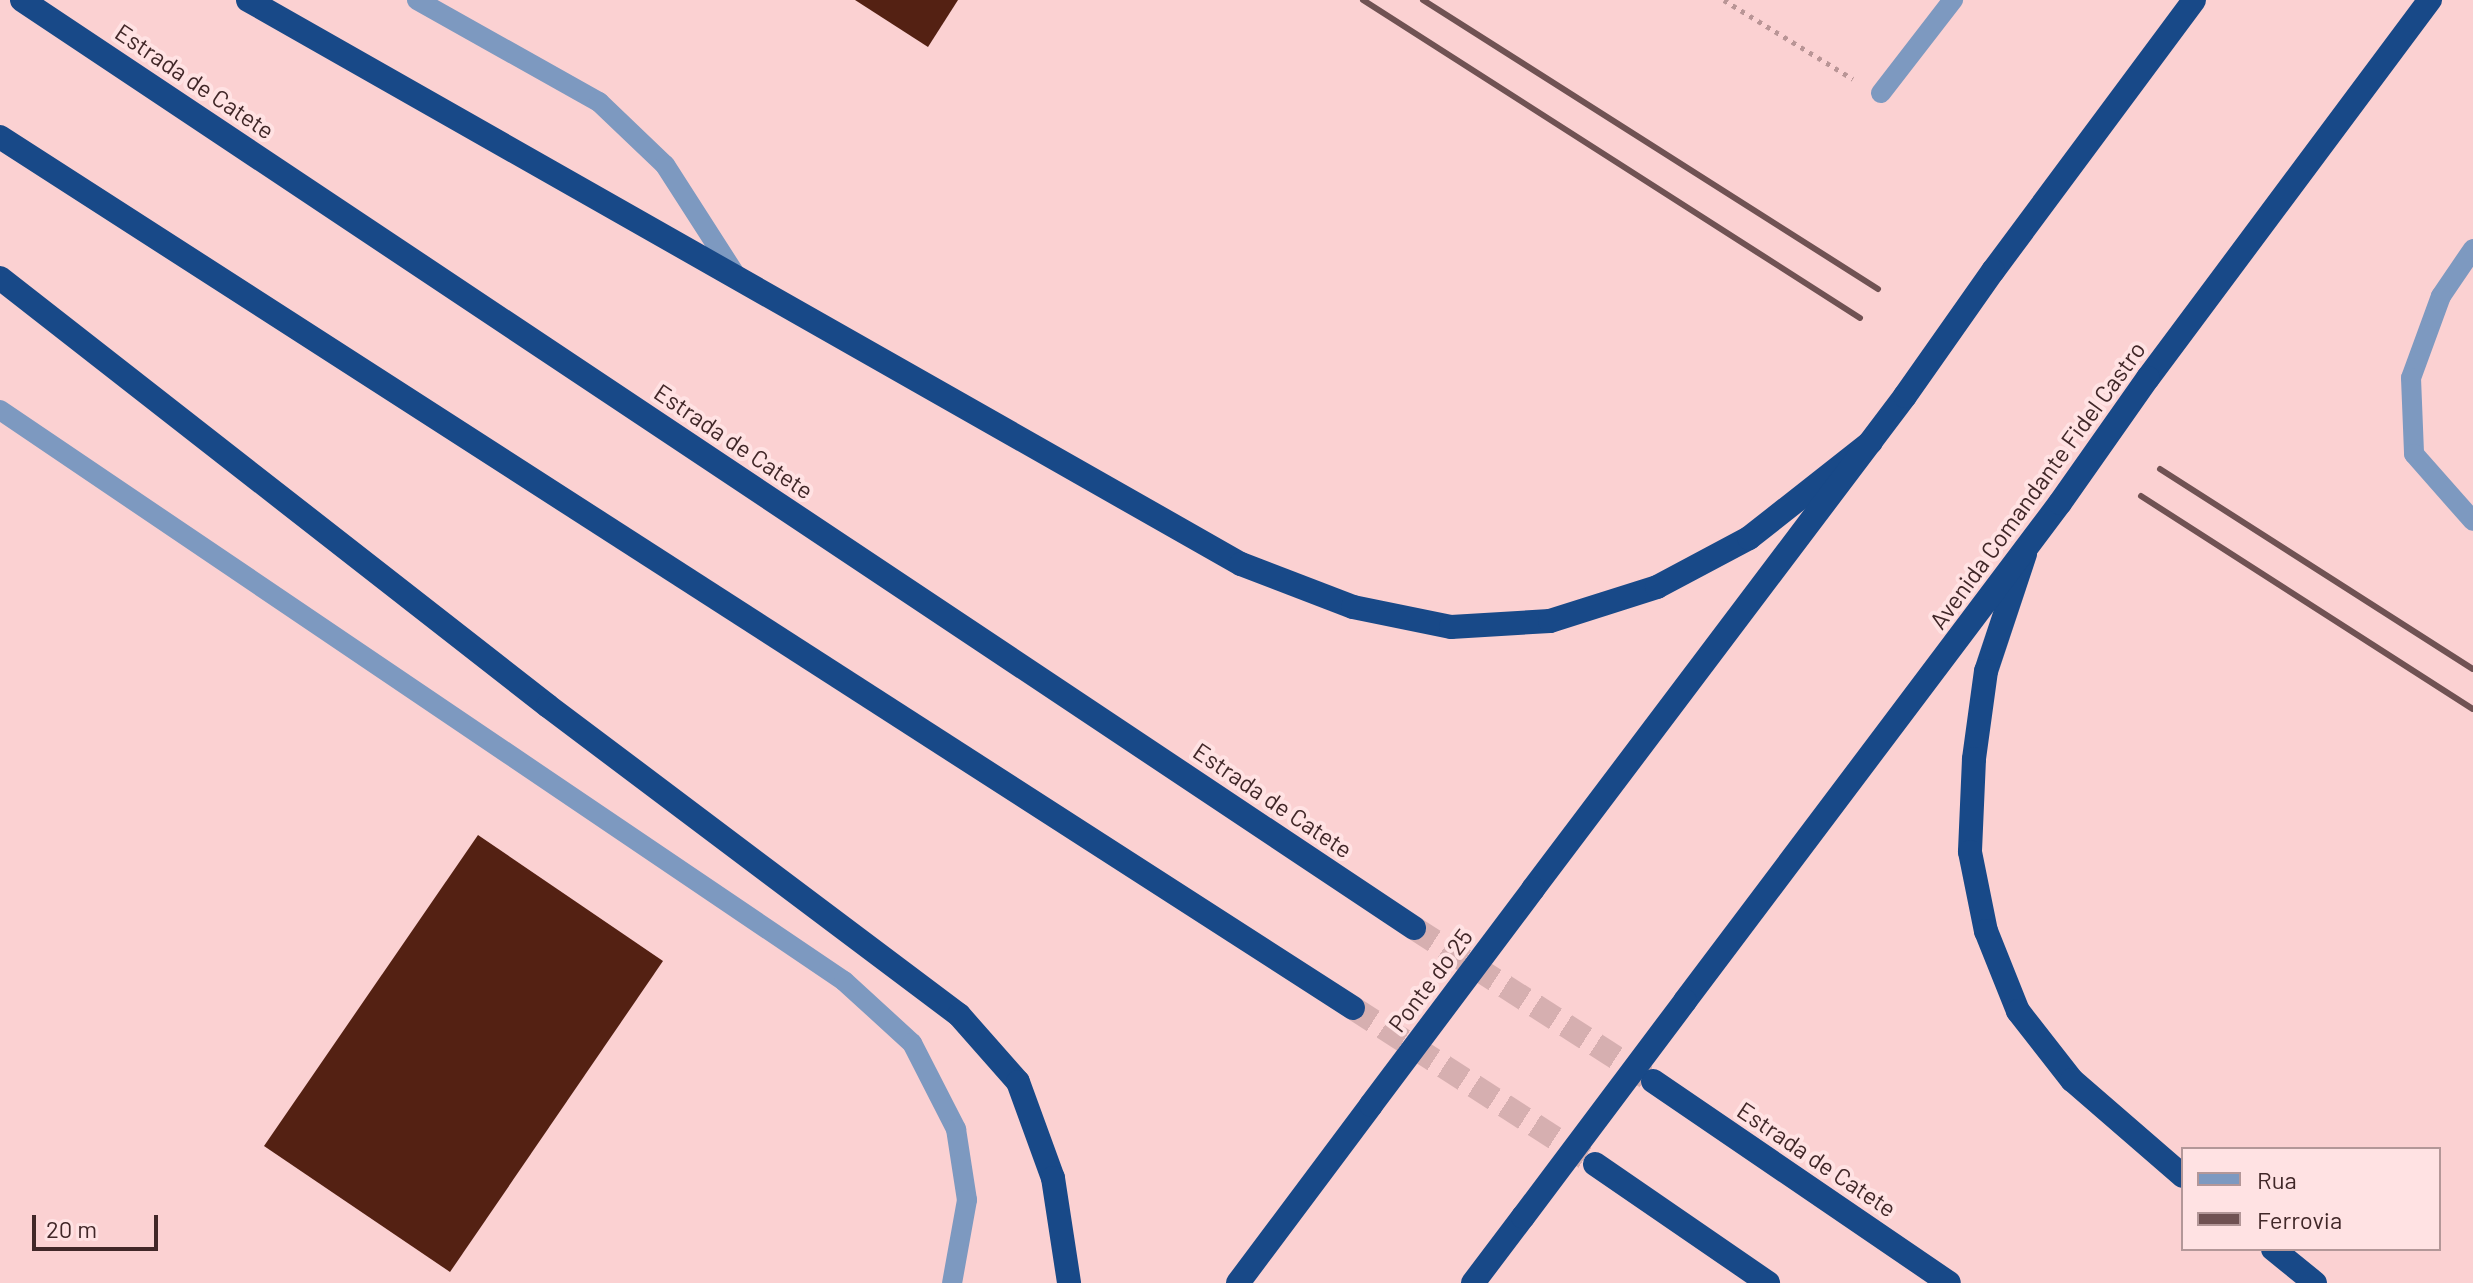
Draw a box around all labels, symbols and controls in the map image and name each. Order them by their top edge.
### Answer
street label: Estrada de Catete [110,17,280,145]
street label: Avenida Comandante Fidel Castro [1923,336,2151,634]
street label: Estrada de Catete [649,377,819,505]
street label: Estrada de Catete [1188,736,1358,864]
street label: Ponte do 25 [1382,923,1478,1037]
street label: Estrada de Catete [1732,1095,1902,1223]
legend [2181,1147,2441,1251]
text: Rua [2257,1165,2297,1194]
scale bar [36,1199,162,1249]
text: Ferrovia [2257,1205,2342,1234]
text: 20 m [46,1214,97,1243]

